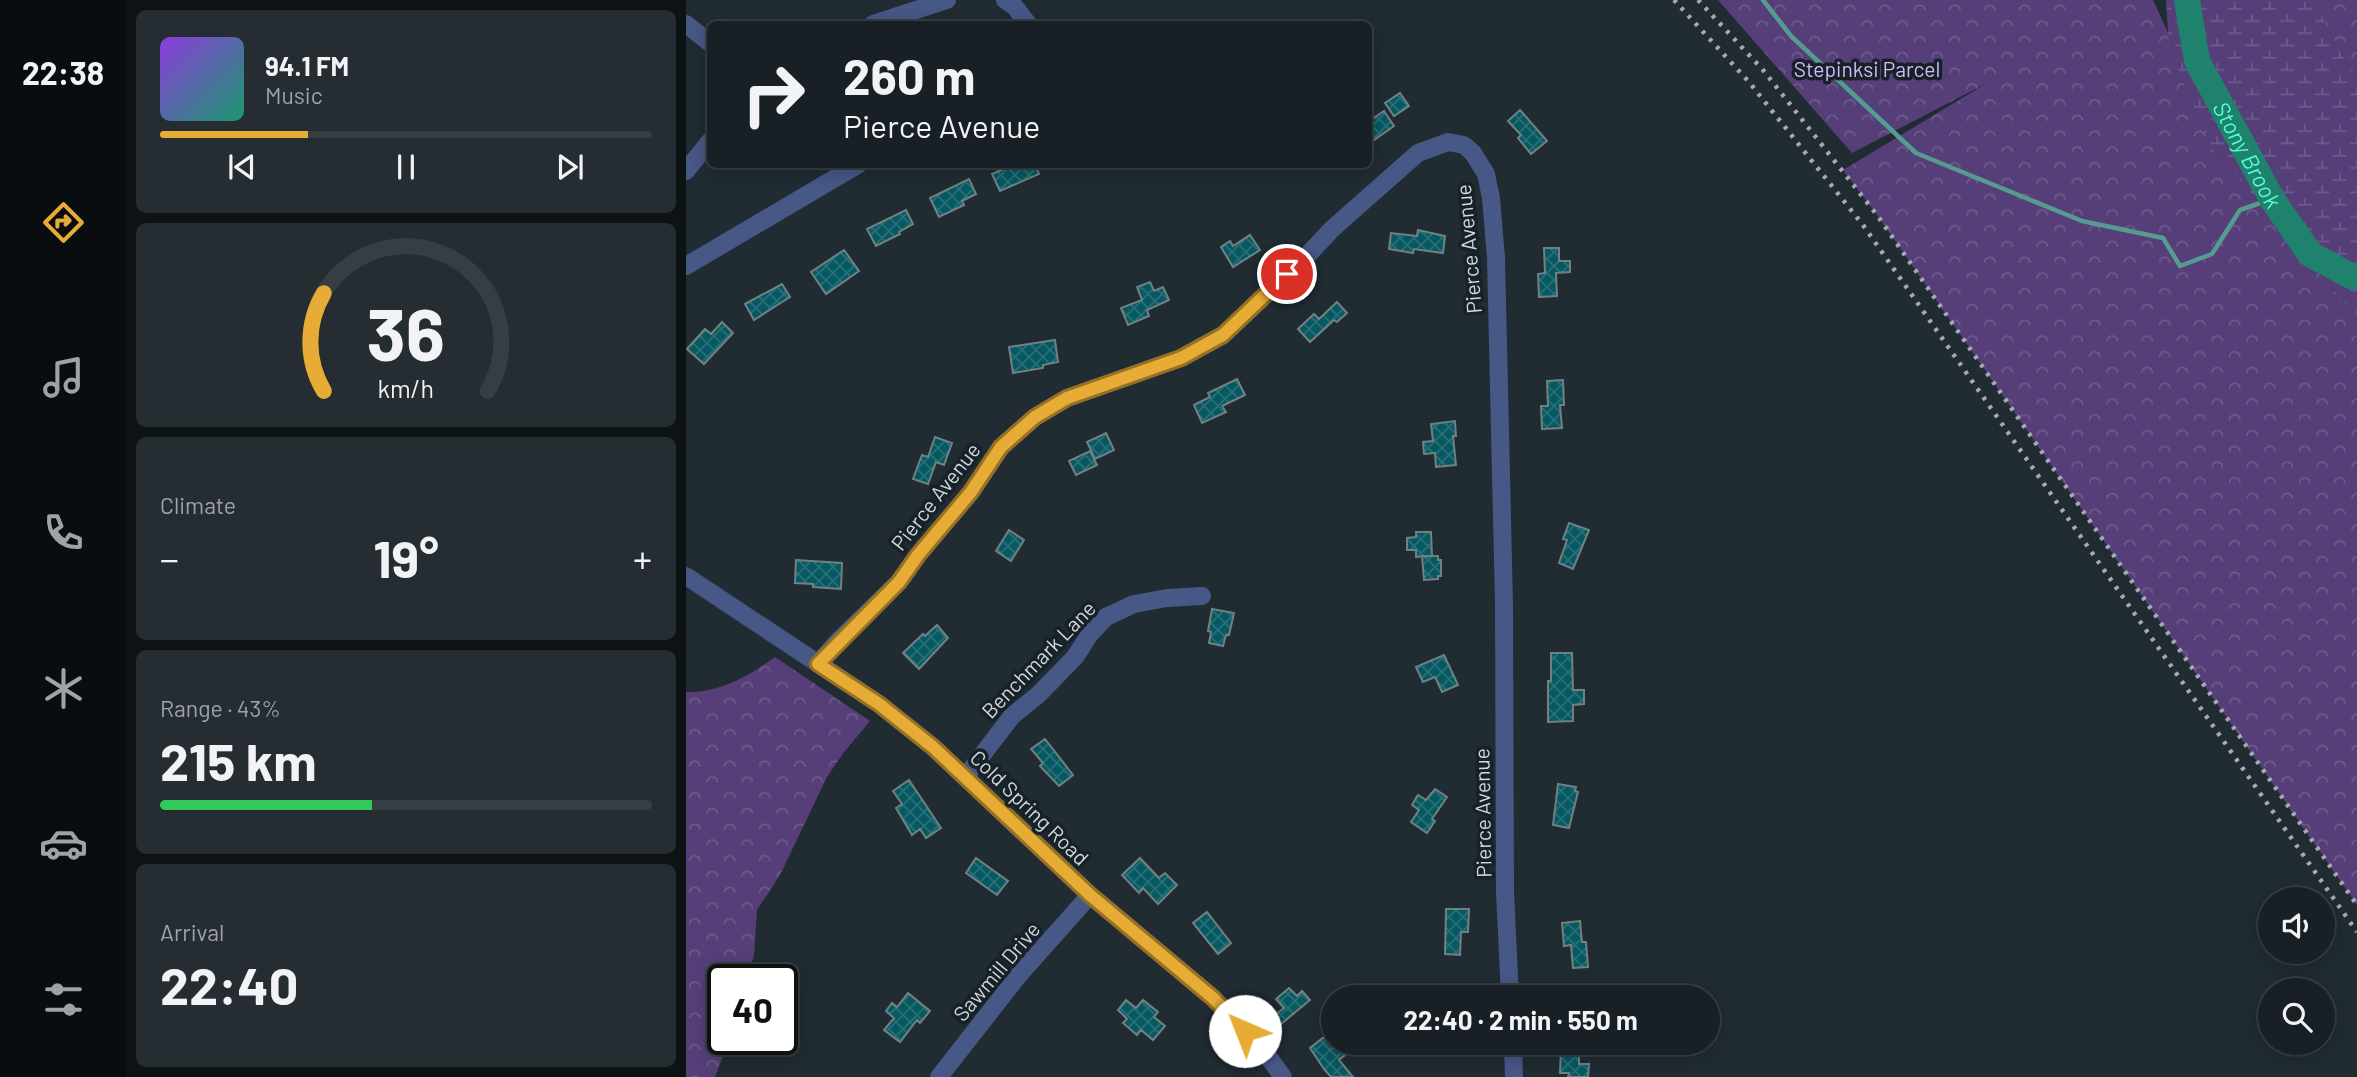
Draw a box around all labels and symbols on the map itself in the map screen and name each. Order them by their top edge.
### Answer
park label: Stepinksi Parcel [1794,56,1940,81]
water label: Stony Brook [2207,96,2288,213]
street label: Pierce Avenue [1450,183,1486,315]
pin [1257,244,1317,304]
street label: Pierce Avenue [885,437,985,555]
street label: Benchmark Lane [976,595,1100,723]
street label: Cold Spring Road [966,744,1094,870]
street label: Pierce Avenue [1468,748,1496,878]
street label: Sawmill Drive [947,916,1045,1026]
speed limit sign: 40 [707,964,798,1055]
position arrow [1208,994,1282,1068]

